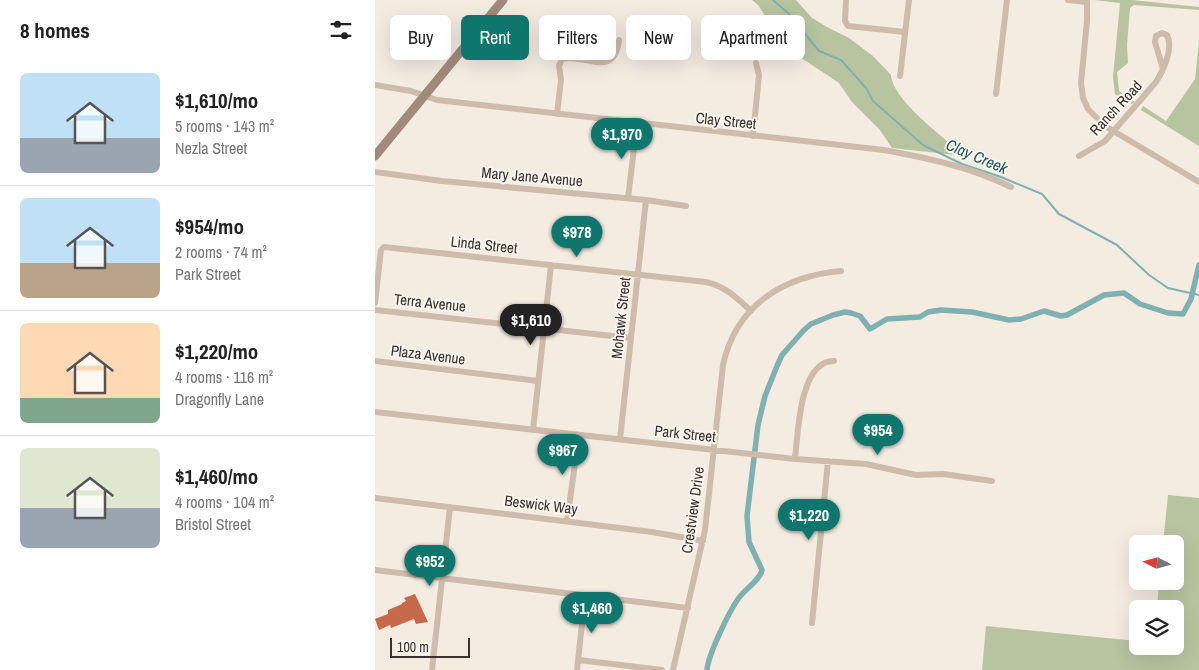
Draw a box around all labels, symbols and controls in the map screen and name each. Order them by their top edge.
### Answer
chip: Buy [390,15,451,60]
chip: Rent [461,15,529,60]
chip: Filters [539,15,616,60]
chip: New [626,15,691,60]
chip: Apartment [701,15,805,60]
text: 8 homes [20,16,90,45]
icon: filters [327,16,355,44]
street label: Ranch Road [1085,75,1147,140]
text: $1,610/mo [175,86,258,115]
icon: home [60,93,120,153]
street label: Clay Street [695,107,758,134]
text: 5 rooms · 143 m² [175,115,274,137]
pin: $1,970 [581,118,663,160]
text: $1,970 [602,123,642,145]
water label: Clay Creek [943,133,1012,179]
text: Nezla Street [175,137,247,159]
street label: Mary Jane Avenue [480,162,584,191]
text: $954/mo [175,212,244,241]
pin: $978 [547,216,607,258]
icon: home [60,218,120,278]
text: $978 [562,221,592,243]
street label: Linda Street [450,231,519,259]
text: 2 rooms · 74 m² [175,241,267,263]
text: Park Street [175,263,241,285]
street label: Mohawk Street [606,275,635,360]
street label: Terra Avenue [393,288,467,317]
pin: $1,610 [490,304,572,346]
text: $1,610 [511,309,551,331]
text: $1,220/mo [175,337,258,366]
street label: Plaza Avenue [390,340,467,370]
icon: home [60,343,120,403]
text: 4 rooms · 116 m² [175,366,273,388]
text: Dragonfly Lane [175,388,264,410]
pin: $954 [848,414,908,456]
text: $954 [863,419,893,441]
street label: Park Street [653,420,717,447]
pin: $967 [533,434,593,476]
text: $967 [548,439,578,461]
text: $1,460/mo [175,462,258,491]
street label: Crestview Drive [676,465,709,555]
icon: home [60,468,120,528]
street label: Beswick Way [503,490,580,519]
text: 4 rooms · 104 m² [175,491,274,513]
pin: $1,220 [768,498,850,541]
text: $1,220 [789,504,829,526]
text: Bristol Street [175,513,251,535]
north arrow [1129,535,1184,590]
map controls [1129,535,1184,655]
pin: $952 [400,544,460,587]
text: $952 [415,550,445,572]
pin: $1,460 [551,592,633,634]
text: $1,460 [572,597,612,619]
button: layers [1129,600,1184,655]
scale bar [390,635,470,658]
text: 100 m [397,638,429,656]

